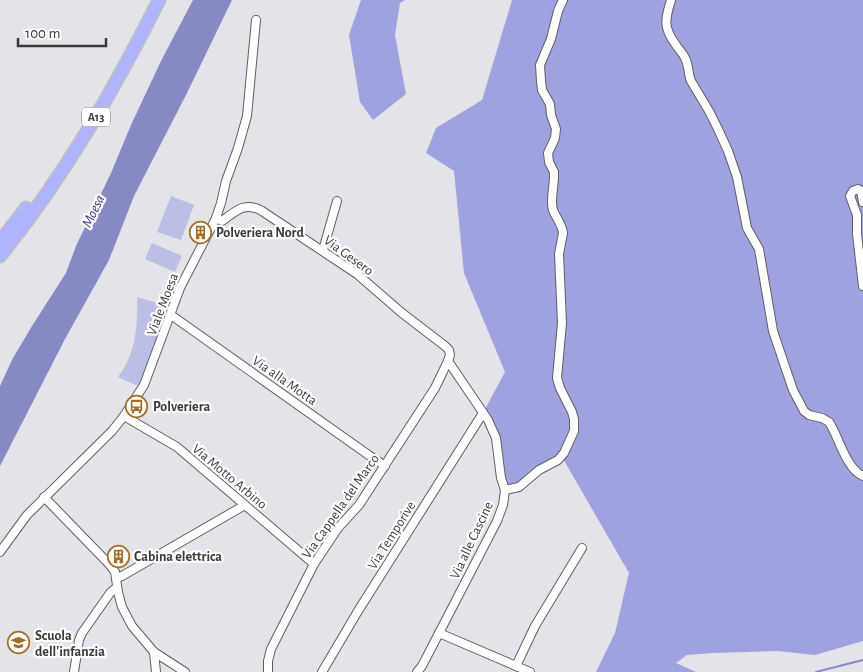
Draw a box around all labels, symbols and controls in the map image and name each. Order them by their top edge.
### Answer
scale bar [18,15,105,47]
text: 100 m [25,26,60,41]
road number: A13 [82,108,110,126]
water label: Moesa [79,193,108,230]
building icon: Polveriera Nord [188,220,212,244]
place label: Polveriera Nord [216,226,304,240]
street label: Via Gesero [321,233,376,278]
street label: Viale Moesa [145,271,181,338]
street label: Via alla Motta [250,353,320,408]
bus stop icon: Polveriera [125,394,149,418]
place label: Polveriera [153,400,210,414]
street label: Via Motto Arbino [189,442,269,512]
street label: Via Cappella del Marco [300,452,382,561]
street label: Via Temporive [365,499,418,572]
street label: Via alle Cascine [448,500,496,581]
building icon: Cabina elettrica [106,544,130,568]
place label: Cabina elettrica [134,550,222,564]
place label: Scuola dell'infanzia [35,629,105,659]
school or university icon: Scuola dell'infanzia [7,631,31,655]

